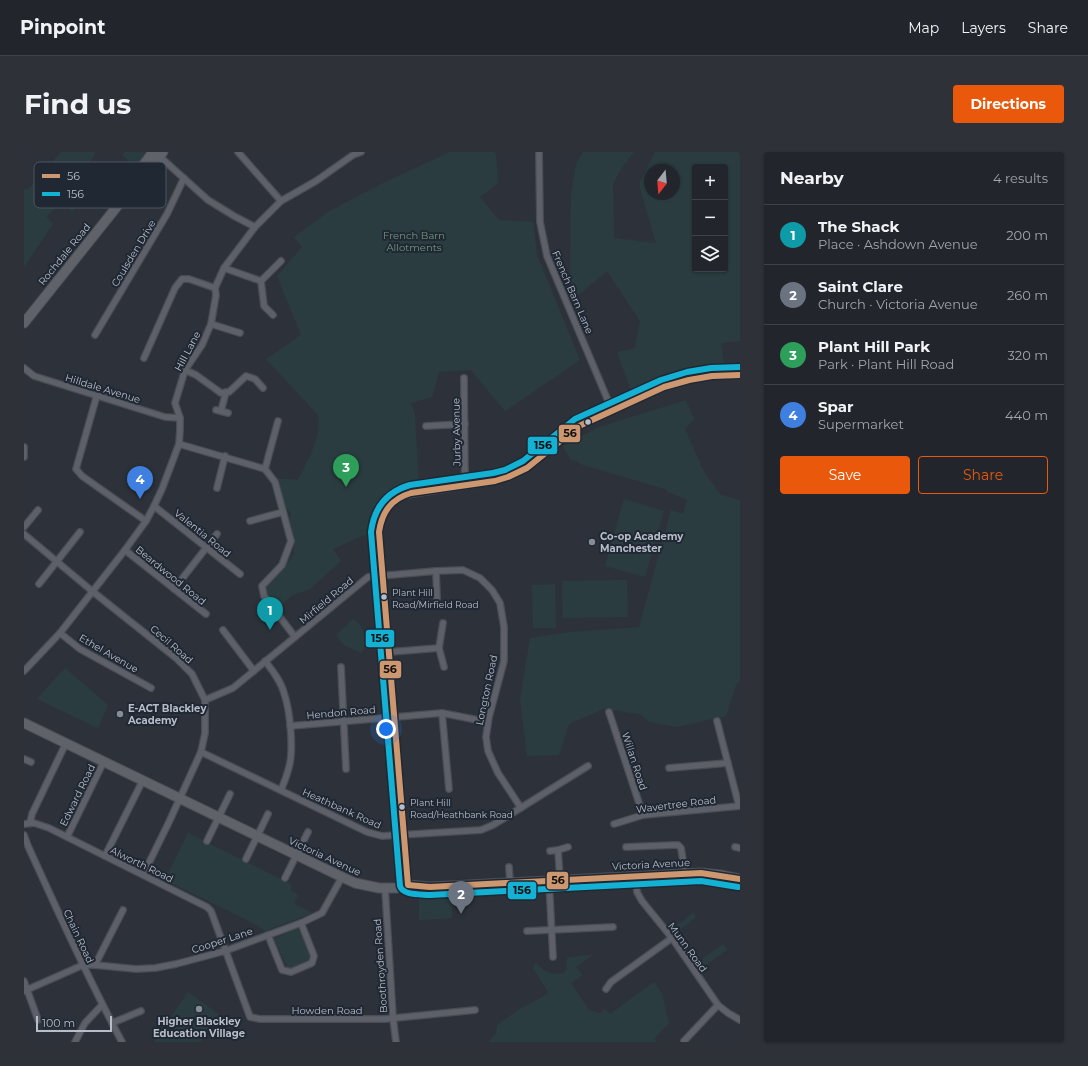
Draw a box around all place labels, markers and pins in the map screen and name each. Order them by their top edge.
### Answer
unlabelled marker [583,417,593,427]
pin: 3 [333,454,359,487]
pin: 4 [127,466,153,499]
place label: Co-op Academy Manchester [600,530,684,555]
marker: Co-op Academy Manchester [587,537,597,547]
place label: Plant Hill Road/Mirfield Road [392,587,479,610]
marker: Plant Hill Road/Mirfield Road [379,592,389,602]
pin: 1 [257,597,283,630]
place label: E-ACT Blackley Academy [127,702,207,727]
marker: E-ACT Blackley Academy [115,709,125,719]
place label: Plant Hill Road/Heathbank Road [410,797,513,820]
marker: Plant Hill Road/Heathbank Road [397,802,407,812]
pin: 2 [448,881,474,914]
marker: Higher Blackley Education Village [194,1004,204,1014]
place label: Higher Blackley Education Village [153,1015,245,1040]

